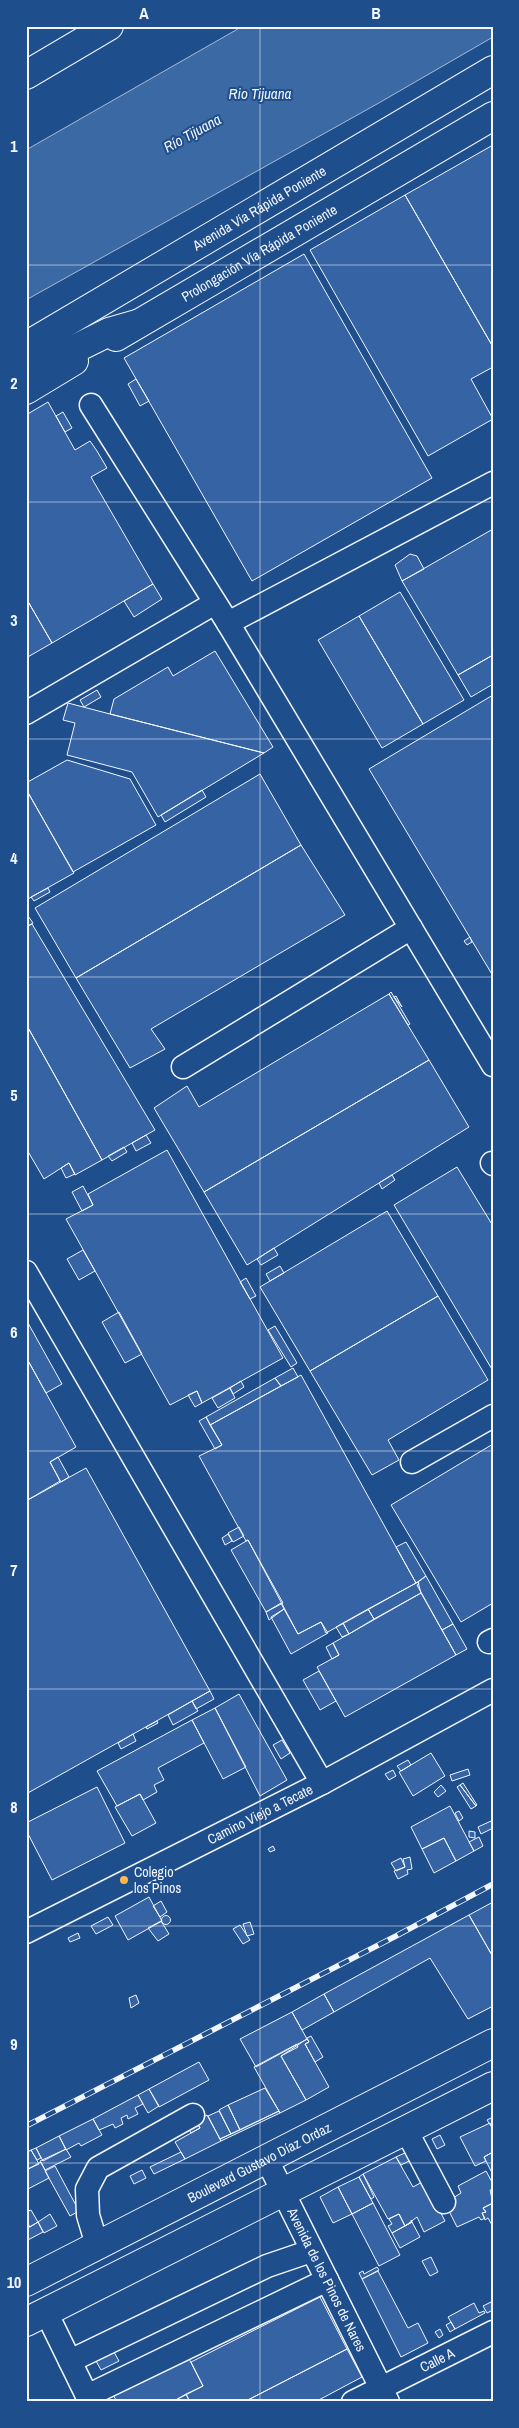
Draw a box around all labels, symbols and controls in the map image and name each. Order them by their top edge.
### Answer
text: A [139,2,149,24]
text: B [371,2,381,24]
water label: Rio Tijuana [229,83,292,104]
water label: Río Tijuana [159,109,225,157]
text: 1 [10,135,18,157]
street label: Avenida Vía Rápida Poniente [189,162,329,255]
street label: Prolongación Vía Rápida Poniente [178,200,340,306]
text: 2 [10,372,18,394]
text: 3 [10,609,18,631]
text: 4 [10,847,18,869]
text: 5 [10,1084,18,1106]
text: 6 [10,1321,18,1343]
text: 7 [10,1559,18,1581]
street label: Camino Viejo a Tecate [204,1780,316,1848]
text: 8 [10,1796,18,1818]
place label: Colegio los Pinos [134,1863,181,1897]
marker: Colegio los Pinos [118,1874,130,1886]
text: 9 [10,2033,18,2055]
street label: Boulevard Gustavo Díaz Ordaz [184,2118,334,2207]
street label: Avenida de los Pinos de Nares [283,2204,370,2355]
text: 10 [7,2271,21,2293]
street label: Calle A [417,2344,458,2376]

